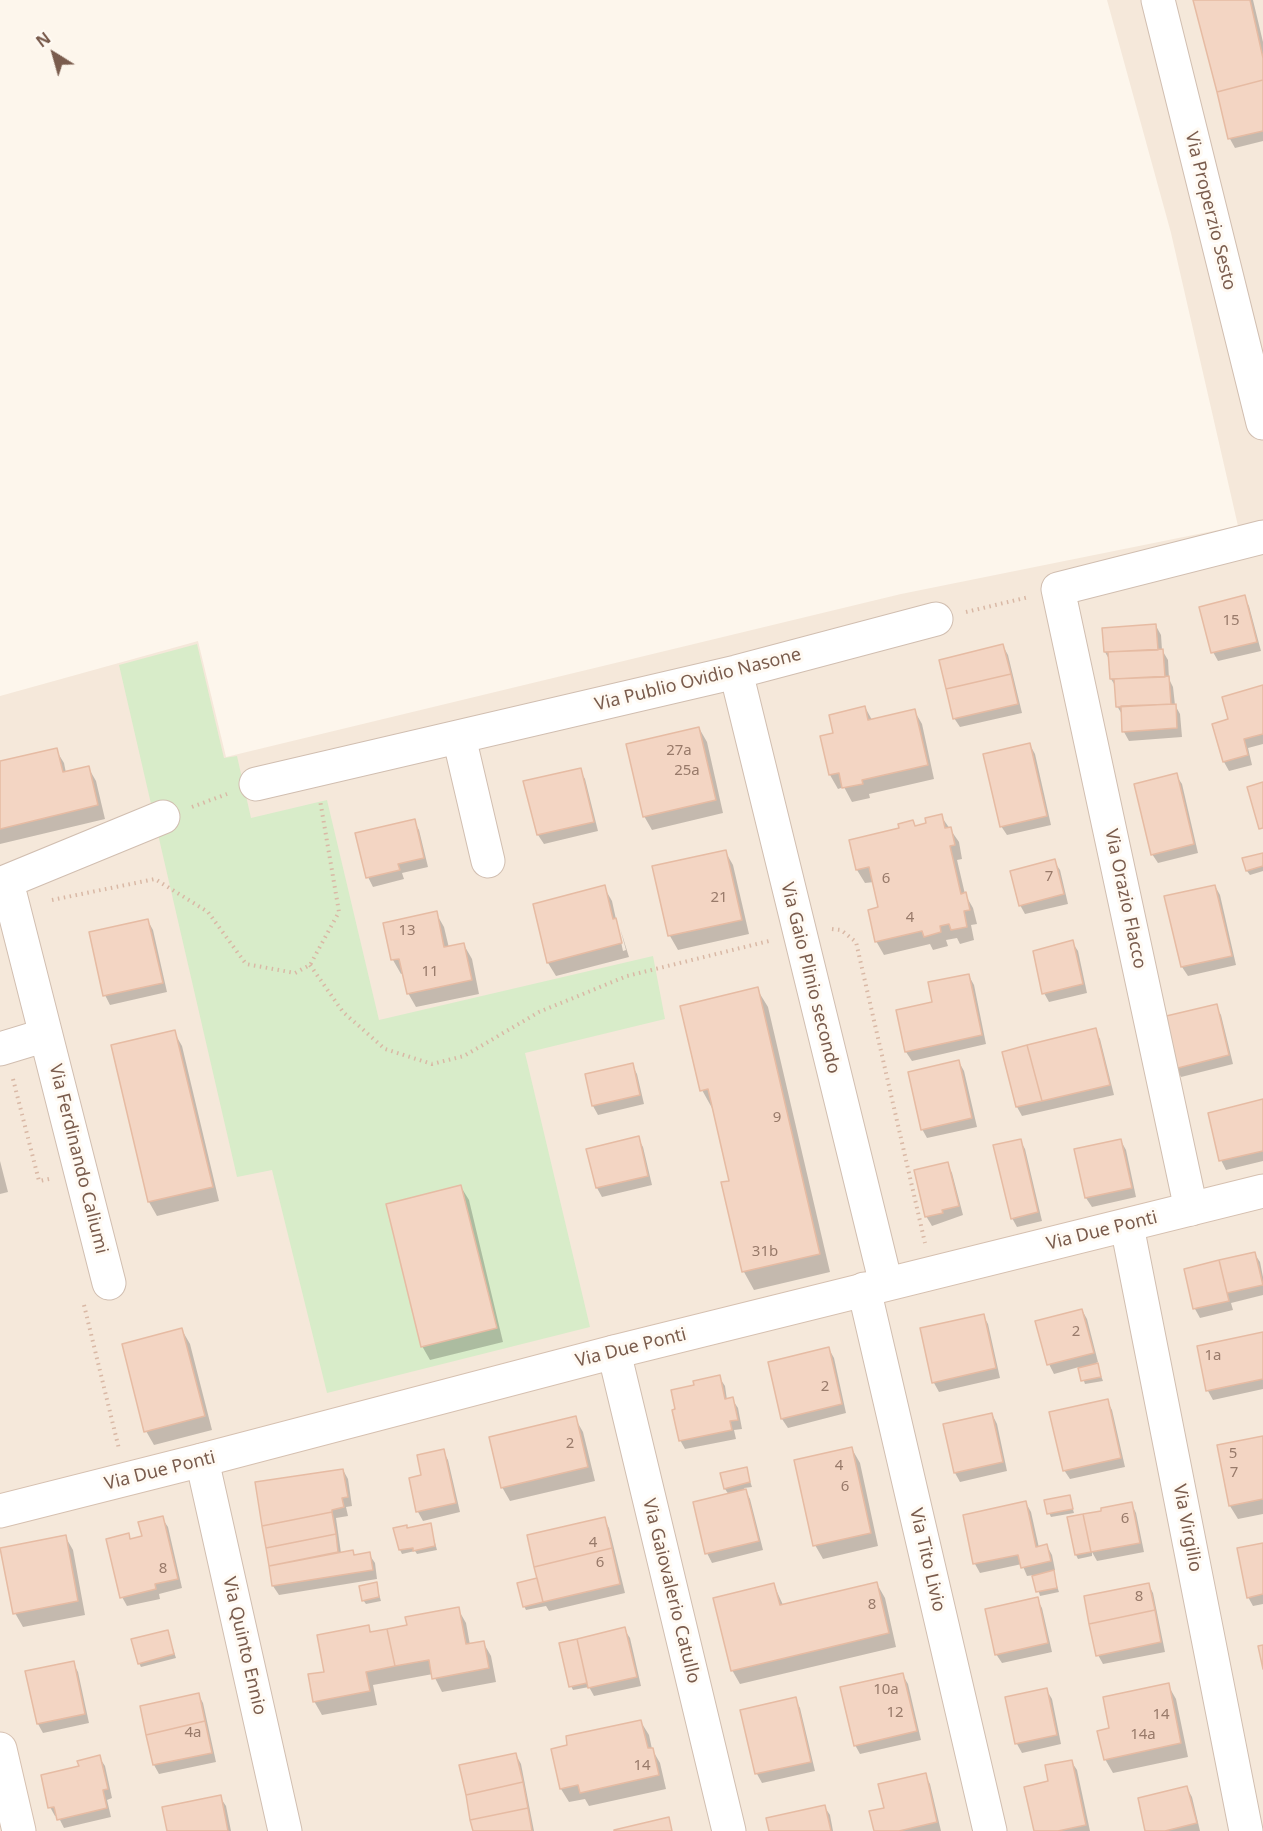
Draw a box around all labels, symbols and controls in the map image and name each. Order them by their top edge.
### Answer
north arrow [24,24,84,84]
text: N [31,27,55,52]
street label: Via Properzio Sesto [1180,130,1240,292]
house number: 15 [1222,612,1240,630]
street label: Via Publio Ovidio Nasone [593,644,803,716]
house number: 27a [666,742,692,760]
house number: 25a [674,762,700,780]
street label: Via Orazio Flacco [1100,827,1150,971]
house number: 7 [1045,868,1053,886]
house number: 6 [882,870,890,888]
street label: Via Gaio Plinio secondo [776,880,844,1076]
house number: 21 [710,889,728,907]
house number: 4 [906,909,914,927]
house number: 13 [398,922,416,940]
house number: 11 [421,963,439,981]
street label: Via Ferdinando Caliumi [44,1062,112,1256]
house number: 9 [773,1109,781,1127]
street label: Via Due Ponti [1044,1207,1160,1255]
house number: 31b [752,1243,778,1261]
house number: 2 [1072,1323,1080,1341]
street label: Via Due Ponti [573,1324,689,1372]
house number: 1a [1205,1347,1221,1365]
house number: 2 [821,1378,829,1396]
house number: 2 [566,1435,574,1453]
house number: 5 [1229,1445,1237,1463]
street label: Via Due Ponti [102,1447,218,1495]
house number: 4 [835,1457,843,1475]
house number: 7 [1230,1464,1238,1482]
house number: 6 [841,1478,849,1496]
street label: Via Virgilio [1168,1482,1206,1574]
street label: Via Gaiovalerio Catullo [638,1496,704,1686]
street label: Via Tito Livio [905,1506,949,1614]
house number: 6 [1121,1510,1129,1528]
house number: 4 [589,1534,597,1552]
house number: 6 [596,1554,604,1572]
house number: 8 [159,1560,167,1578]
street label: Via Quinto Ennio [218,1575,270,1717]
house number: 8 [1135,1588,1143,1606]
house number: 8 [868,1596,876,1614]
house number: 10a [873,1681,899,1699]
house number: 12 [886,1704,904,1722]
house number: 14 [1152,1706,1170,1724]
house number: 4a [185,1724,201,1742]
house number: 14a [1130,1726,1156,1744]
house number: 14 [633,1757,651,1775]

